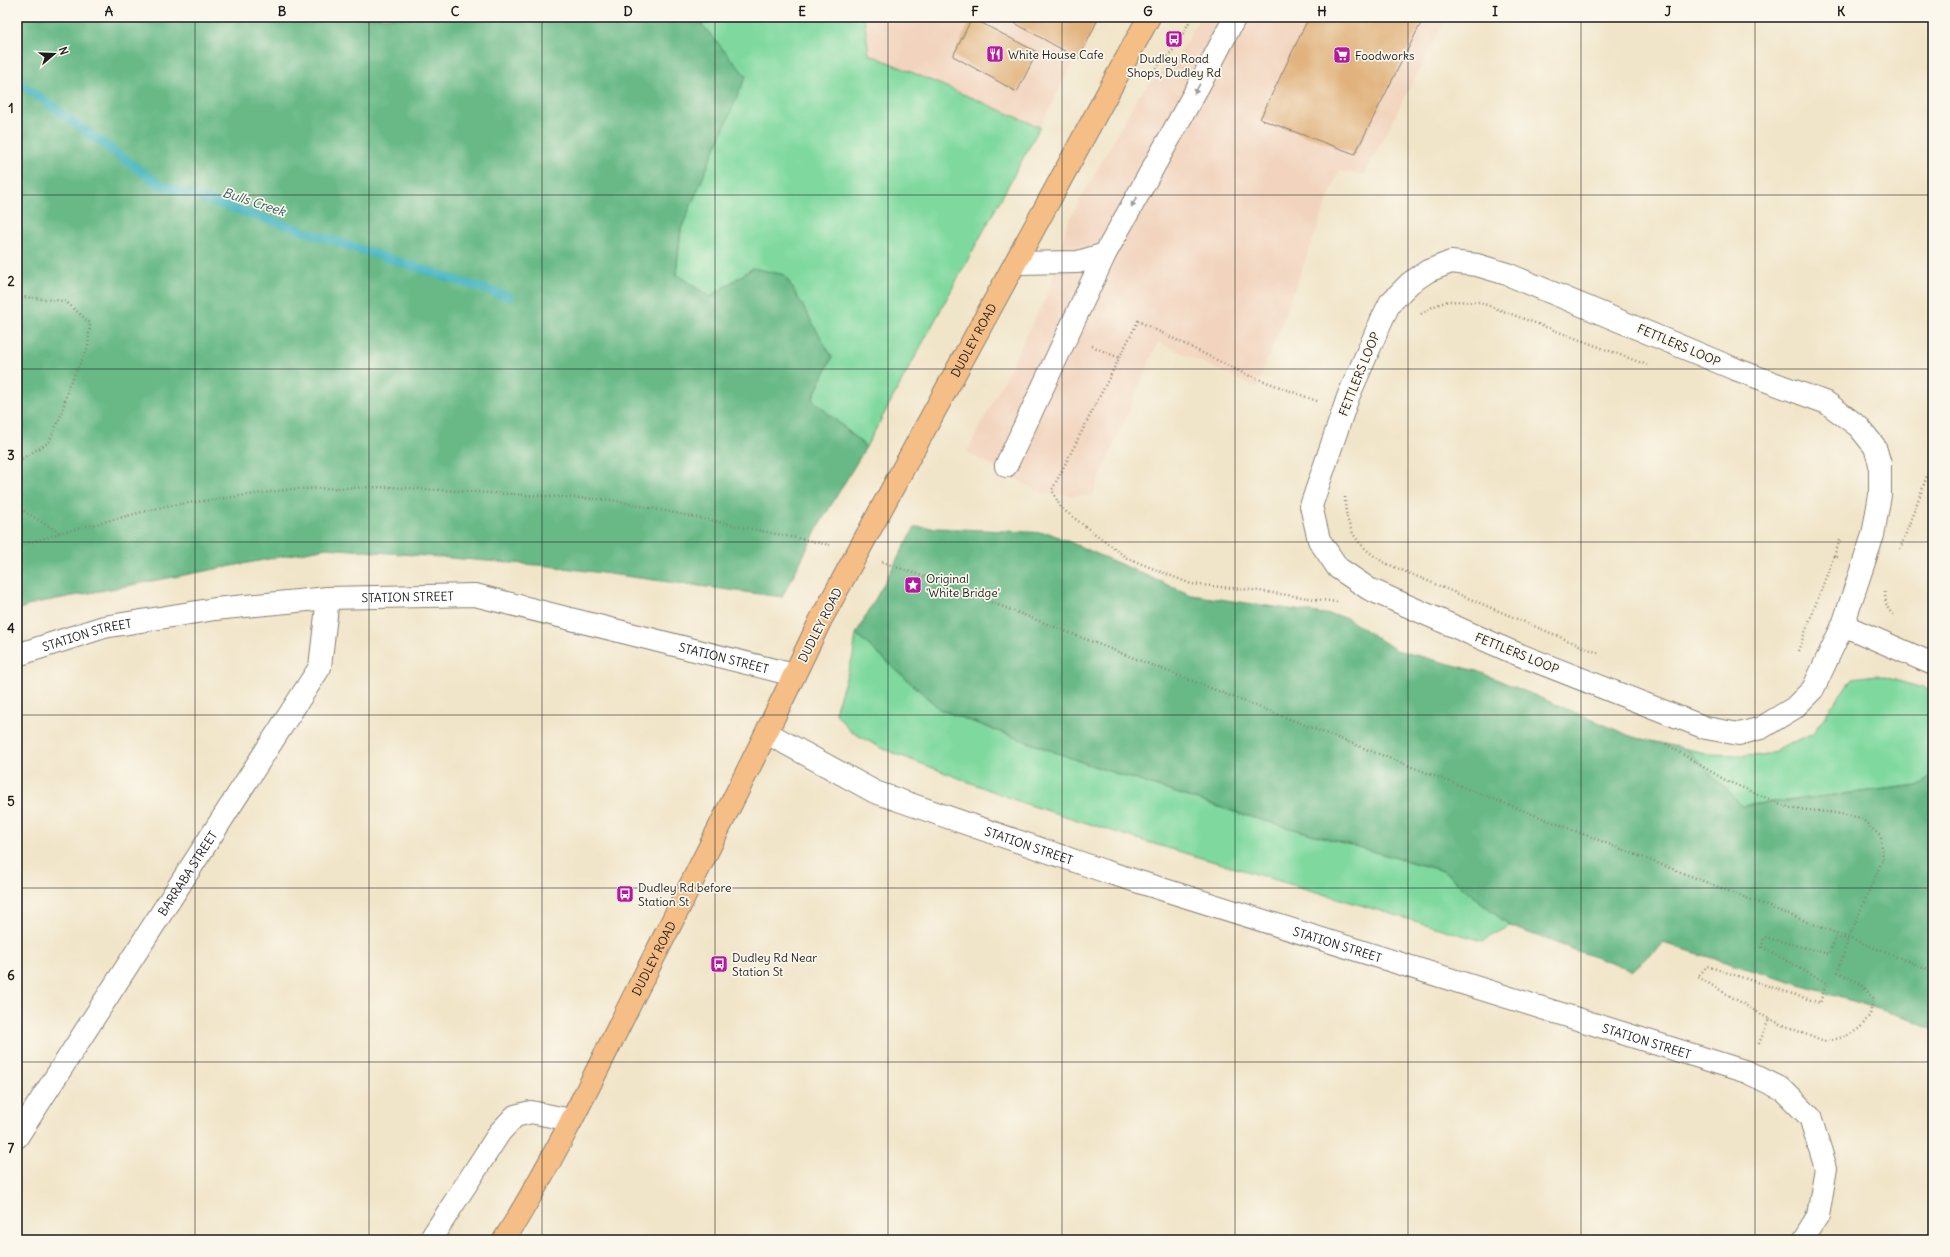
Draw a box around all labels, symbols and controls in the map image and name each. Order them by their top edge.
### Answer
text: A [105,3,114,20]
text: B [278,3,287,20]
text: C [451,3,460,20]
text: D [623,3,633,20]
text: E [798,3,806,20]
text: F [971,3,979,20]
text: G [1143,3,1153,20]
text: H [1317,3,1327,20]
text: I [1492,3,1498,20]
text: J [1665,3,1672,20]
text: K [1837,3,1846,20]
bus stop icon: Dudley Road Shops, Dudley Rd [1164,29,1184,49]
north arrow [34,34,74,74]
restaurant icon: White House Cafe [985,44,1005,64]
text: N [56,45,71,57]
supermarket icon: Foodworks [1332,45,1352,65]
place label: White House Cafe [1008,47,1104,62]
place label: Foodworks [1355,48,1414,63]
place label: Dudley Road Shops, Dudley Rd [1127,51,1221,80]
one-way arrow [1194,83,1200,94]
text: 1 [8,100,14,117]
water label: Bulls Creek [220,184,289,221]
one-way arrow [1130,196,1137,208]
text: 2 [7,273,15,290]
street label: DUDLEY ROAD [947,301,999,379]
street label: FETTLERS LOOP [1635,321,1723,369]
street label: FETTLERS LOOP [1335,330,1383,418]
text: 3 [7,447,15,464]
place label: Original 'White Bridge' [926,571,1000,600]
place icon: Original 'White Bridge' [903,575,923,595]
street label: DUDLEY ROAD [795,585,845,665]
street label: STATION STREET [361,588,454,605]
street label: STATION STREET [40,615,133,654]
text: 4 [7,620,15,637]
street label: FETTLERS LOOP [1473,629,1561,677]
street label: STATION STREET [677,639,770,676]
text: 5 [7,793,15,810]
street label: STATION STREET [983,823,1075,867]
street label: BARRABA STREET [154,828,220,918]
place label: Dudley Rd before Station St [638,880,731,909]
bus stop icon: Dudley Rd before Station St [615,884,635,904]
street label: DUDLEY ROAD [628,919,678,998]
street label: STATION STREET [1291,923,1384,965]
place label: Dudley Rd Near Station St [732,950,817,979]
bus stop icon: Dudley Rd Near Station St [709,954,729,974]
text: 6 [7,967,15,984]
street label: STATION STREET [1600,1020,1693,1062]
text: 7 [8,1140,15,1157]

